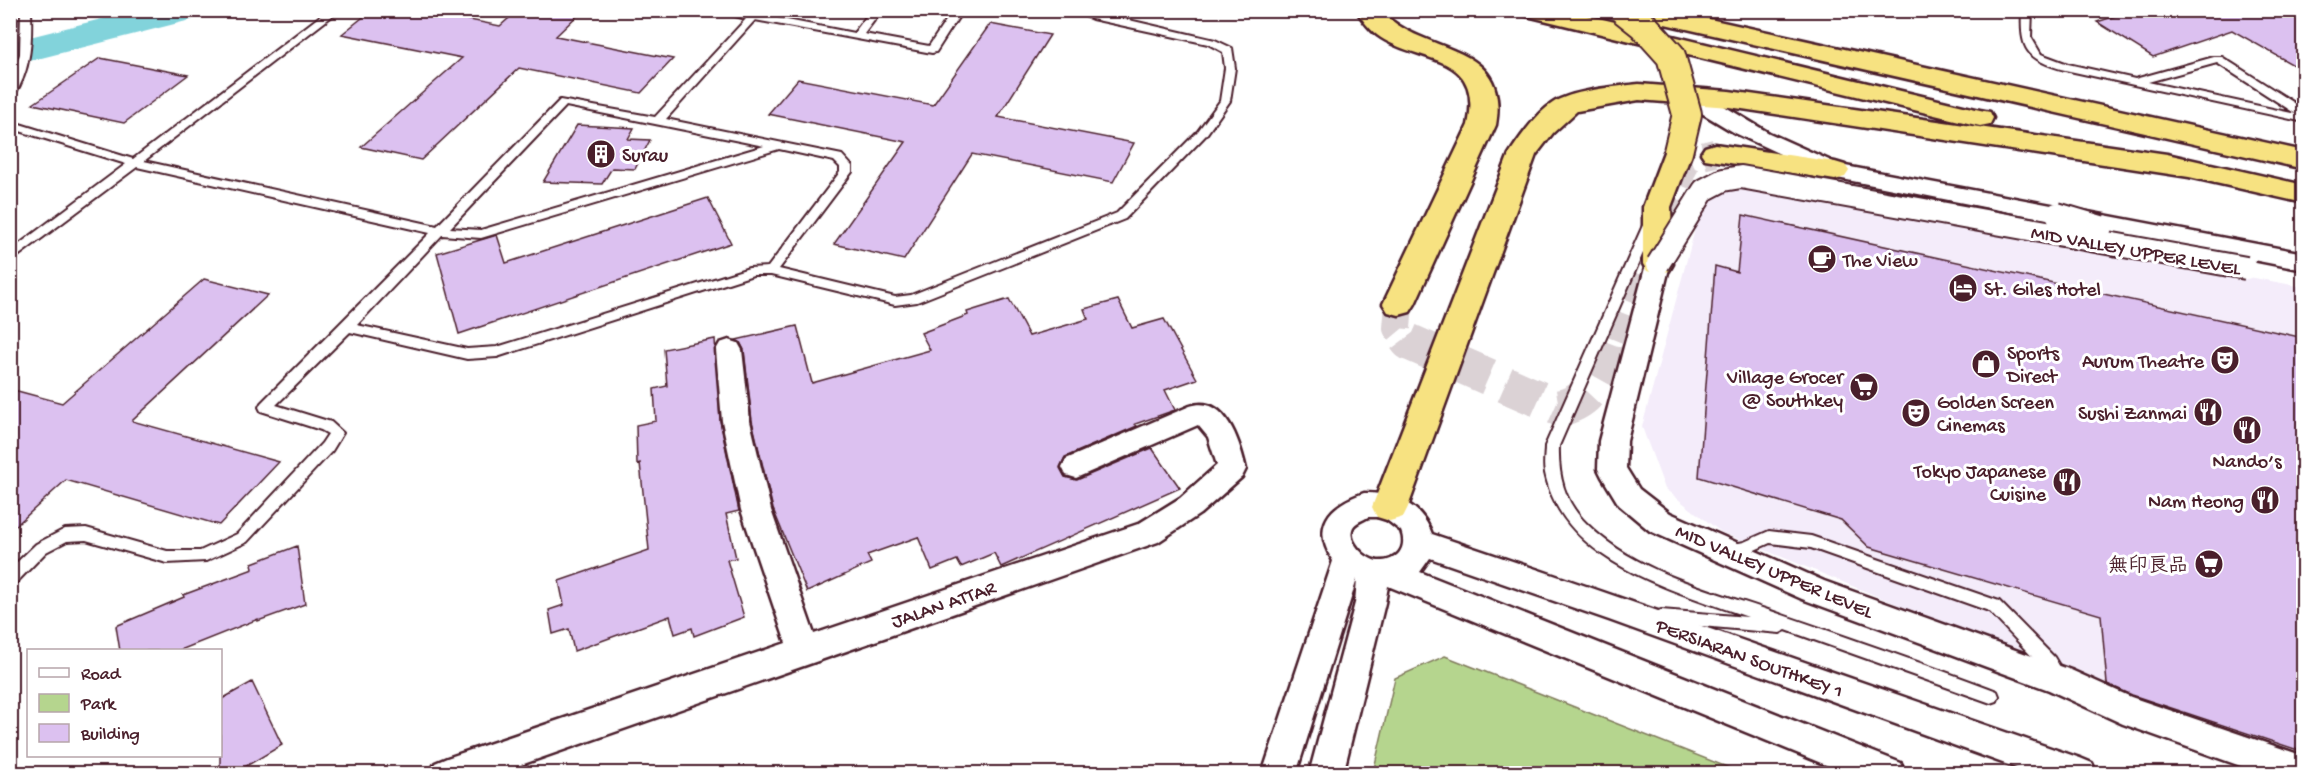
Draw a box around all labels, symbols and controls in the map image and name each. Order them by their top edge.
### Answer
building icon: Surau [585,138,617,170]
place label: Surau [622,146,669,169]
street label: MID VALLEY UPPER LEVEL [2029,223,2243,282]
cafe icon: The View [1806,243,1838,275]
place label: The View [1842,251,1918,274]
hotel icon: St. Giles Hotel [1947,272,1979,304]
place label: St. Giles Hotel [1984,280,2101,303]
place label: Sports Direct [2005,344,2060,390]
theatre icon: Aurum Theatre [2209,344,2241,376]
shop icon: Sports Direct [1970,348,2002,380]
place label: Aurum Theatre [2082,352,2205,375]
place label: Village Grocer @ Southkey [1726,368,1845,414]
supermarket icon: Village Grocer @ Southkey [1848,371,1880,403]
place label: Golden Screen Cinemas [1937,393,2054,439]
restaurant icon: Sushi Zanmai [2192,396,2224,428]
theatre icon: Golden Screen Cinemas [1900,397,1932,429]
place label: Sushi Zanmai [2078,404,2187,427]
restaurant icon: Nando’s [2231,414,2263,446]
place label: Nando’s [2212,452,2282,475]
place label: Tokyo Japanese Cuisine [1913,462,2047,508]
restaurant icon: Tokyo Japanese Cuisine [2051,466,2083,498]
restaurant icon: Nam Heong [2249,484,2281,516]
place label: Nam Heong [2148,492,2244,515]
street label: MID VALLEY UPPER LEVEL [1671,521,1877,626]
supermarket icon: 無印良品 [2193,548,2225,580]
place label: 無印良品 [2108,554,2188,579]
street label: JALAN ATTAR [889,577,1001,635]
street label: PERSIARAN SOUTHKEY 1 [1651,615,1846,705]
legend [27,649,222,757]
text: Road [81,665,122,686]
text: Park [80,695,117,716]
text: Building [80,725,140,746]

